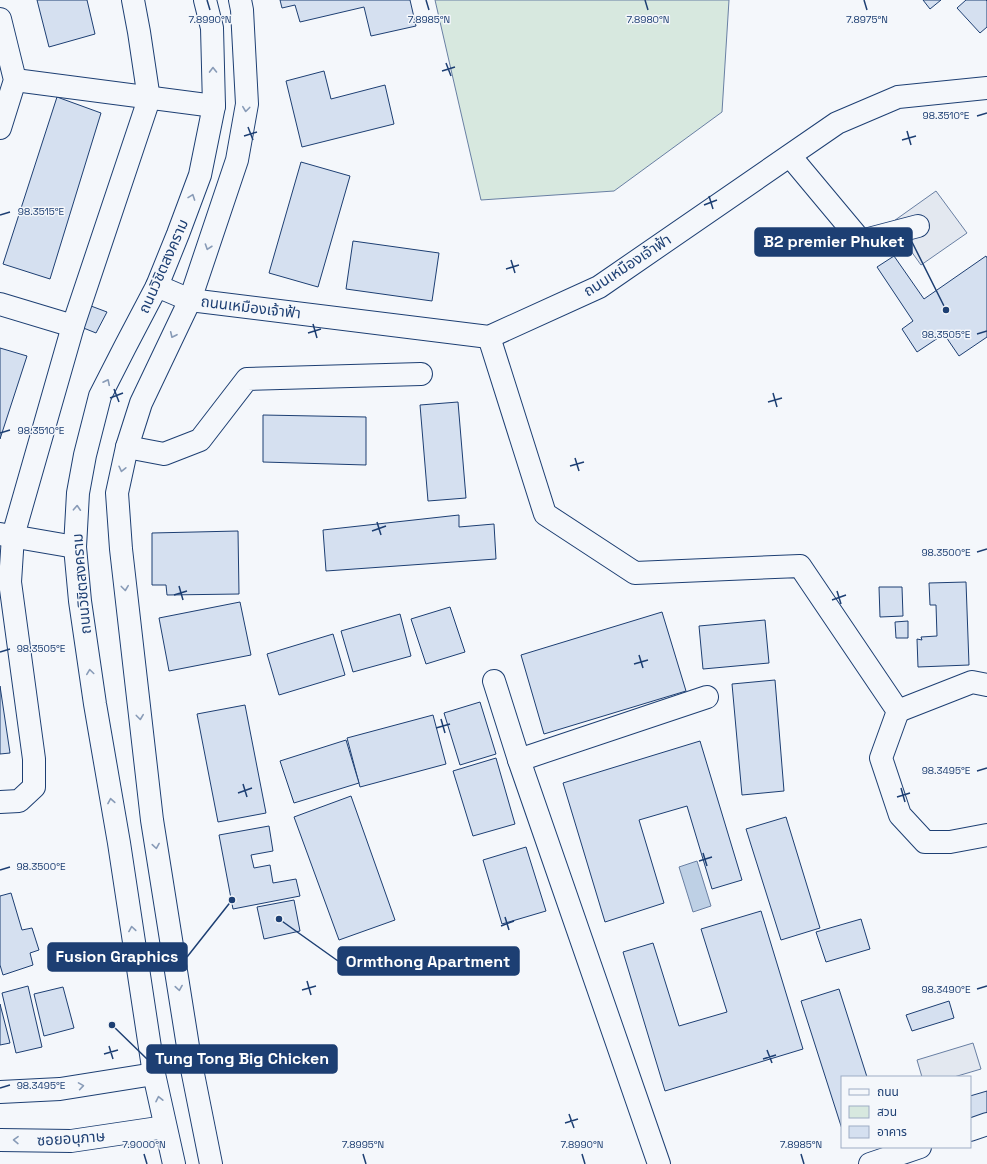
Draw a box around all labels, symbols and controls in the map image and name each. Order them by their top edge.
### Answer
text: 7.8990°N [189,13,231,26]
text: 7.8985°N [408,13,450,26]
text: 7.8980°N [627,13,669,26]
text: 7.8975°N [846,13,888,26]
one-way arrow [209,67,217,73]
one-way arrow [241,105,250,112]
text: 98.3510°E [923,109,970,122]
one-way arrow [187,194,195,201]
text: 98.3515°E [18,205,65,218]
street label: ถนนวิชิตสงคราม [134,216,192,316]
callout: B2 premier Phuket [755,228,912,256]
street label: ถนนเหมืองเจ้าฟ้า [580,230,674,300]
text: B2 premier Phuket [763,231,905,252]
one-way arrow [205,243,213,250]
street label: ถนนเหมืองเจ้าฟ้า [200,291,302,323]
text: 98.3505°E [922,328,971,341]
one-way arrow [170,331,178,339]
one-way arrow [102,379,110,387]
text: 98.3510°E [18,424,65,437]
one-way arrow [118,466,126,472]
one-way arrow [72,505,81,511]
street label: ถนนวิชิตสงคราม [67,533,95,635]
text: 98.3500°E [921,546,971,559]
one-way arrow [120,585,129,591]
text: 98.3505°E [17,642,66,655]
one-way arrow [86,669,95,675]
one-way arrow [135,714,144,720]
text: 98.3495°E [922,764,971,777]
one-way arrow [107,797,116,804]
one-way arrow [151,843,160,849]
text: 98.3500°E [16,860,66,873]
one-way arrow [128,926,137,932]
callout: Fusion Graphics [48,943,187,971]
text: Fusion Graphics [56,946,178,967]
callout: Ormthong Apartment [338,947,519,975]
text: Ormthong Apartment [346,951,510,972]
text: 98.3490°E [921,983,971,996]
one-way arrow [174,985,183,991]
callout: Tung Tong Big Chicken [147,1045,337,1073]
text: Tung Tong Big Chicken [155,1048,329,1069]
legend [841,1076,971,1148]
text: 98.3495°E [17,1079,66,1092]
one-way arrow [78,1082,84,1091]
text: ถนน [877,1084,899,1100]
one-way arrow [156,1095,164,1102]
text: สวน [877,1104,897,1120]
text: อาคาร [877,1124,907,1140]
street label: ซอยอนุภาษ [36,1126,106,1150]
one-way arrow [13,1136,19,1144]
text: 7.9000°N [122,1138,166,1151]
text: 7.8995°N [342,1138,384,1151]
text: 7.8990°N [561,1138,603,1151]
text: 7.8985°N [780,1138,822,1151]

